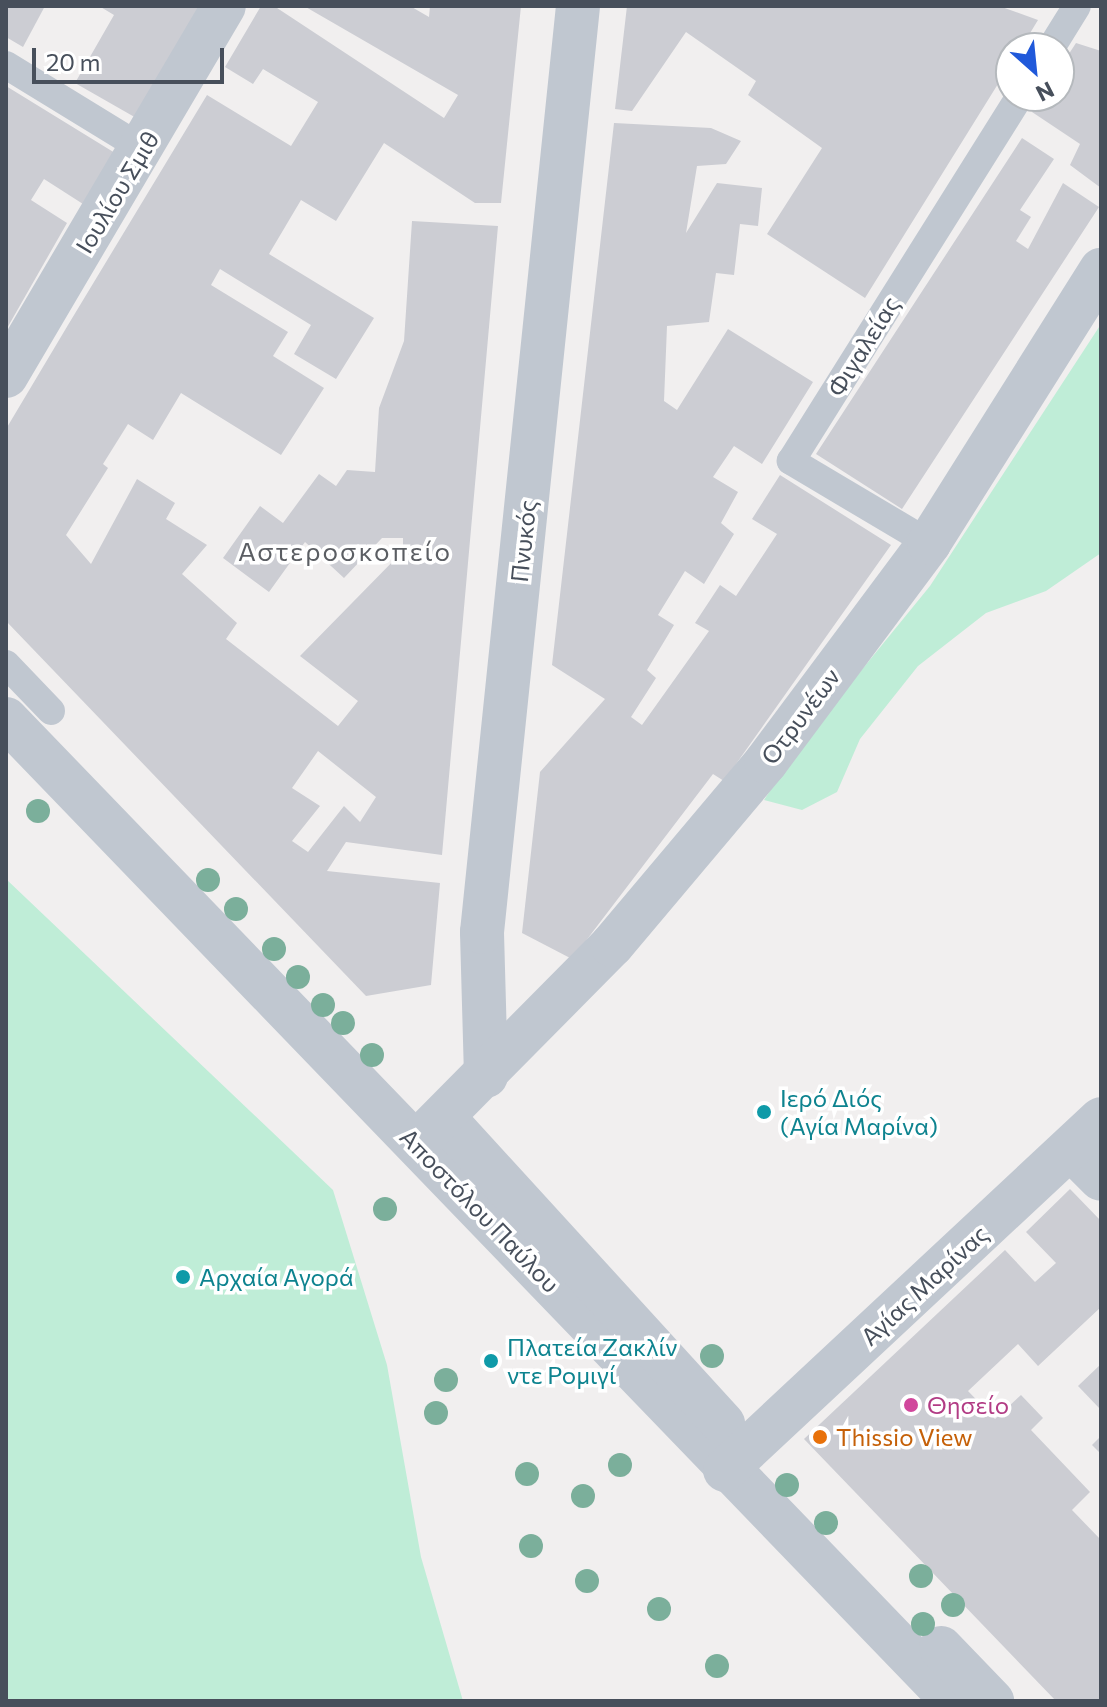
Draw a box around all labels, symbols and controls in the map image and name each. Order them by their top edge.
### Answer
scale bar [36,32,228,82]
north arrow [995,32,1075,112]
text: 20 m [46,47,100,76]
text: N [1032,76,1059,108]
street label: Ιουλίου Σμιθ [69,126,165,258]
street label: Φιγαλείας [821,291,905,401]
street label: Πνυκός [504,499,542,583]
district label: Αστεροσκοπείο [238,535,452,567]
street label: Οτρυνέων [755,662,845,770]
place label: Ιερό Διός (Αγία Μαρίνα) [780,1084,938,1140]
marker: Ιερό Διός (Αγία Μαρίνα) [755,1103,773,1121]
street label: Αποστόλου Παύλου [394,1122,566,1298]
street label: Αγίας Μαρίνας [855,1219,993,1351]
place label: Αρχαία Αγορά [199,1263,354,1291]
marker: Αρχαία Αγορά [174,1268,192,1286]
place label: Πλατεία Ζακλίν ντε Ρομιγί [507,1333,677,1389]
marker: Πλατεία Ζακλίν ντε Ρομιγί [482,1352,500,1370]
place label: Θησείο [927,1391,1009,1419]
marker: Θησείο [902,1396,920,1414]
place label: Thissio View [836,1423,972,1451]
marker: Thissio View [811,1428,829,1446]

